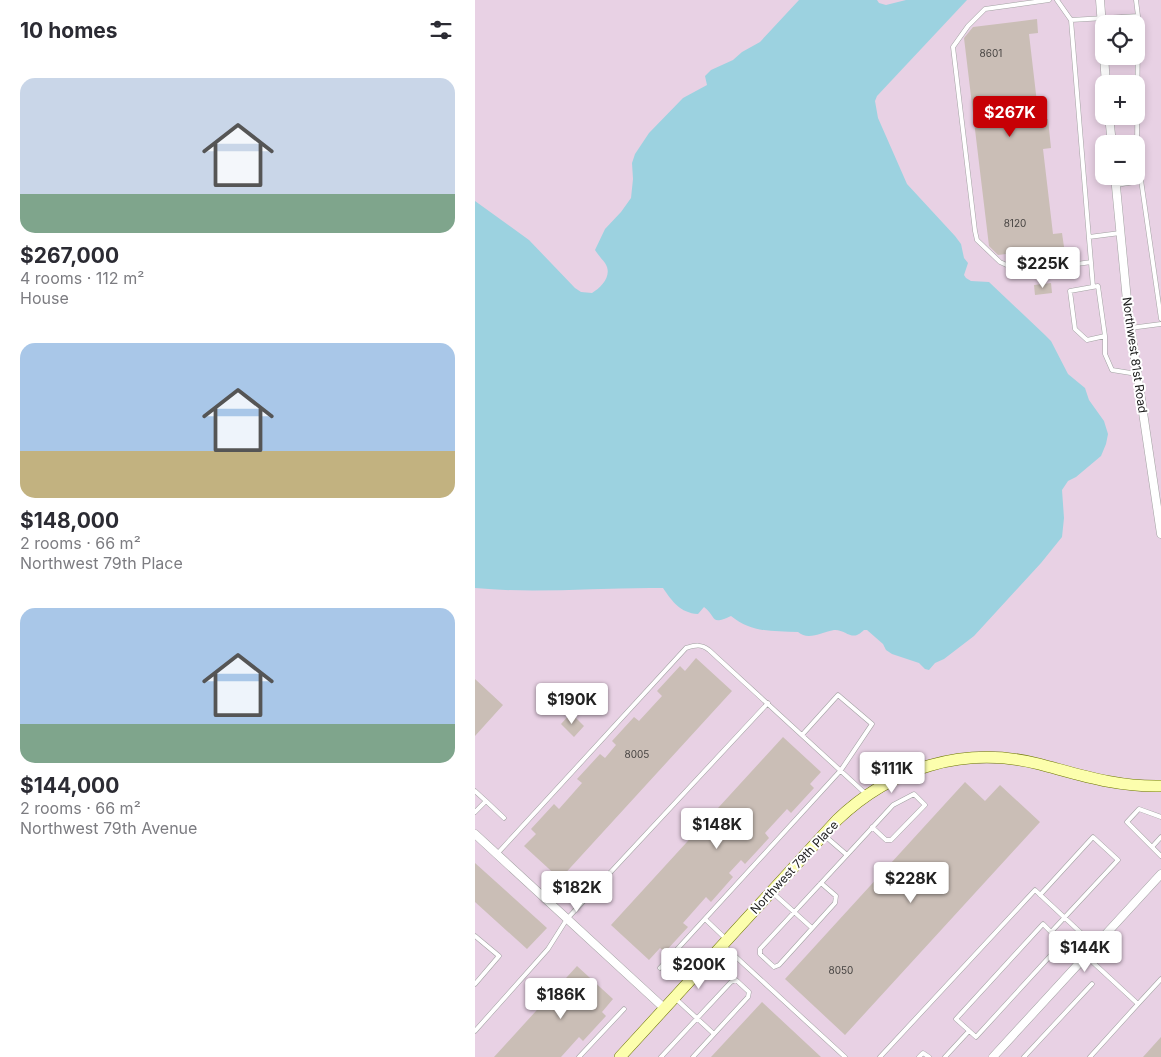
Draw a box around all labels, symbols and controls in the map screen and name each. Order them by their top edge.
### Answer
map controls [1095,15,1145,185]
button: locate [1095,15,1145,65]
icon: filters [427,16,455,44]
text: 10 homes [20,18,118,43]
house number: 8601 [980,47,1002,59]
button: + [1095,75,1145,125]
pin: $267K [975,96,1045,138]
text: $267K [984,102,1036,122]
icon: home [193,110,283,200]
button: − [1095,135,1145,185]
house number: 8120 [1004,217,1026,229]
text: $267,000 [20,243,119,268]
pin: $225K [1008,246,1078,289]
text: $225K [1017,253,1069,273]
text: 4 rooms · 112 m² [20,268,144,288]
text: House [20,288,69,308]
street label: Northwest 81st Road [1119,296,1151,414]
icon: home [193,375,283,465]
text: $148,000 [20,508,119,533]
text: 2 rooms · 66 m² [20,533,141,553]
text: Northwest 79th Place [20,553,183,573]
icon: home [193,640,283,730]
pin: $190K [537,682,607,725]
text: $190K [547,689,597,709]
house number: 8005 [625,748,649,760]
pin: $111K [857,752,927,794]
text: $111K [871,758,913,778]
text: $144,000 [20,773,119,798]
text: 2 rooms · 66 m² [20,798,141,818]
pin: $148K [682,808,752,850]
text: $148K [692,814,742,834]
street label: Northwest 79th Place [747,817,841,917]
text: Northwest 79th Avenue [20,818,197,838]
pin: $228K [876,862,946,904]
text: $228K [885,868,937,888]
pin: $182K [542,870,612,913]
text: $182K [552,877,602,897]
pin: $144K [1050,930,1120,973]
text: $144K [1060,937,1110,957]
pin: $200K [664,948,734,990]
text: $200K [672,954,726,974]
house number: 8050 [829,964,853,976]
pin: $186K [526,978,596,1020]
text: $186K [536,984,586,1004]

